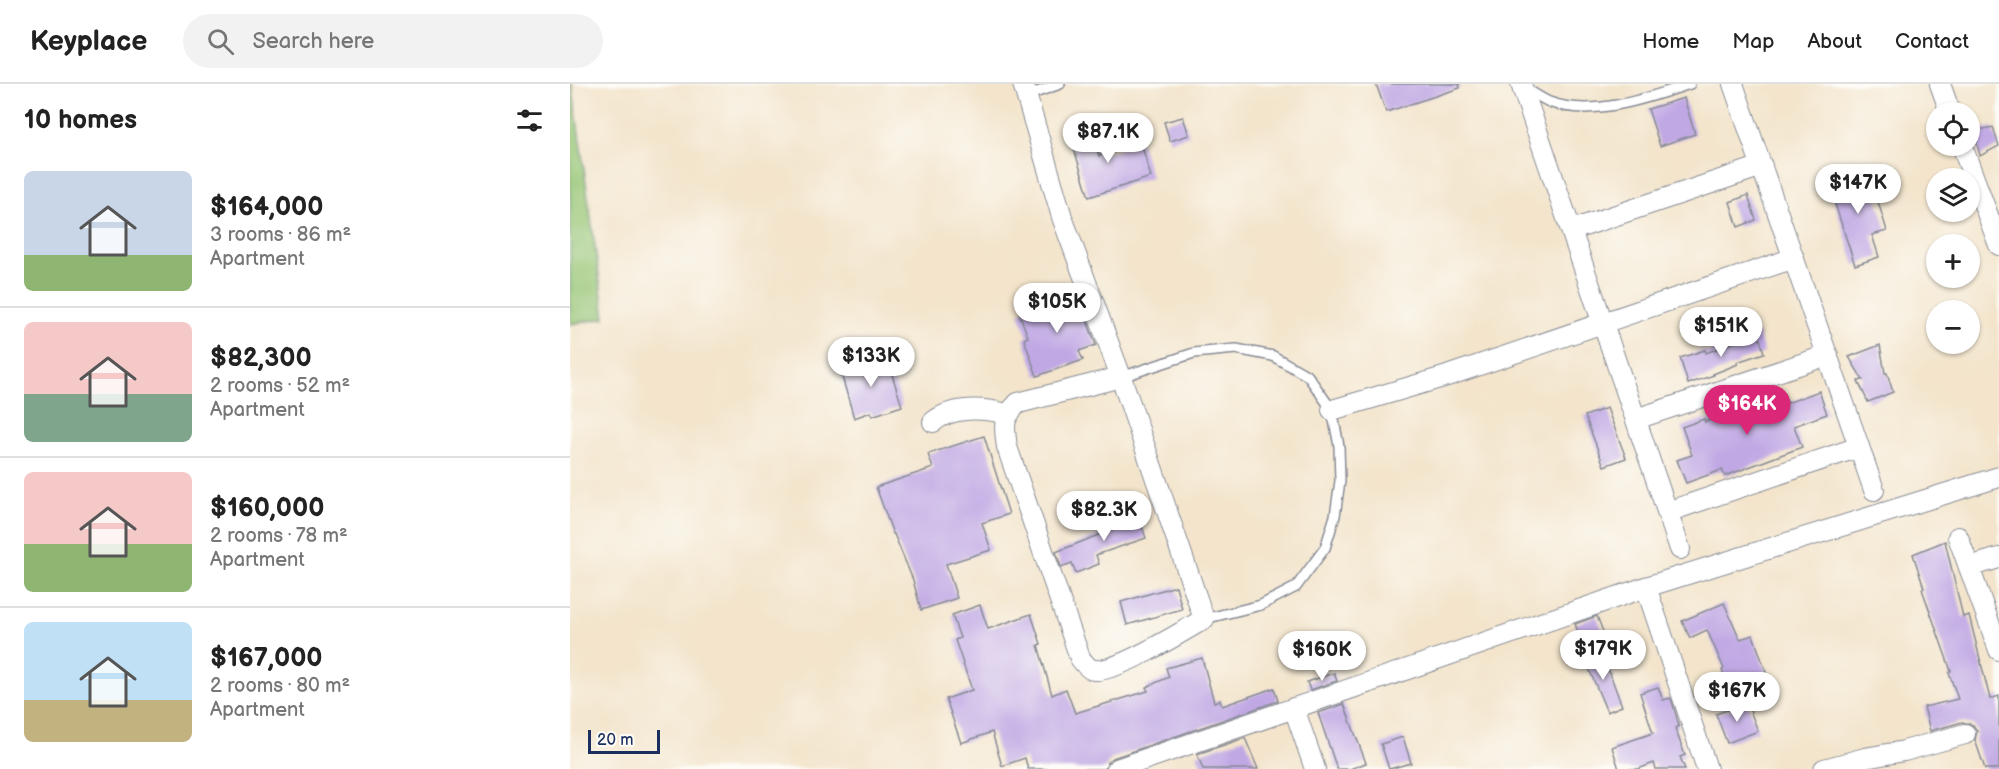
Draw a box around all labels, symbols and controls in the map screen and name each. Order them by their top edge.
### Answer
search box [183,14,603,68]
text: Keyplace [30,25,147,58]
icon: search [204,25,237,58]
text: Search here [252,28,374,55]
text: Home [1642,29,1699,54]
text: Map [1732,29,1774,54]
text: About [1807,29,1862,54]
text: Contact [1895,29,1969,54]
map controls [1926,102,1980,354]
button: locate [1926,102,1980,156]
icon: filters [513,104,546,137]
text: 10 homes [24,105,137,136]
pin: $87.1K [1059,113,1157,164]
text: $87.1K [1077,120,1139,144]
pin: $147K [1816,164,1900,215]
button: layers [1926,168,1980,222]
text: $147K [1829,171,1887,195]
text: $164,000 [210,192,324,223]
icon: home [72,195,144,267]
text: 3 rooms · 86 m² [210,223,351,247]
button: + [1926,234,1980,288]
text: Apartment [210,247,305,271]
pin: $105K [1015,283,1099,334]
text: $105K [1027,290,1087,314]
button: − [1926,300,1980,354]
pin: $151K [1679,307,1763,358]
text: $151K [1693,314,1749,338]
pin: $133K [829,337,913,388]
text: $82,300 [210,343,312,374]
text: $133K [842,344,900,368]
icon: home [72,346,144,418]
text: 2 rooms · 52 m² [210,374,350,398]
pin: $164K [1705,385,1789,436]
text: $164K [1717,392,1777,416]
text: Apartment [210,398,305,422]
pin: $82.3K [1055,491,1153,542]
text: $160,000 [210,493,324,524]
icon: home [72,496,144,568]
text: $82.3K [1071,498,1137,522]
text: 2 rooms · 78 m² [210,524,348,548]
text: Apartment [210,548,305,572]
pin: $179K [1561,630,1645,681]
pin: $160K [1280,631,1364,682]
text: $179K [1574,637,1632,661]
text: $160K [1292,638,1352,662]
text: $167,000 [210,643,323,674]
icon: home [72,646,144,718]
pin: $167K [1695,672,1779,723]
text: 2 rooms · 80 m² [210,674,350,698]
text: $167K [1708,679,1766,703]
text: Apartment [210,698,305,722]
scale bar [588,727,660,754]
text: 20 m [597,731,633,750]

